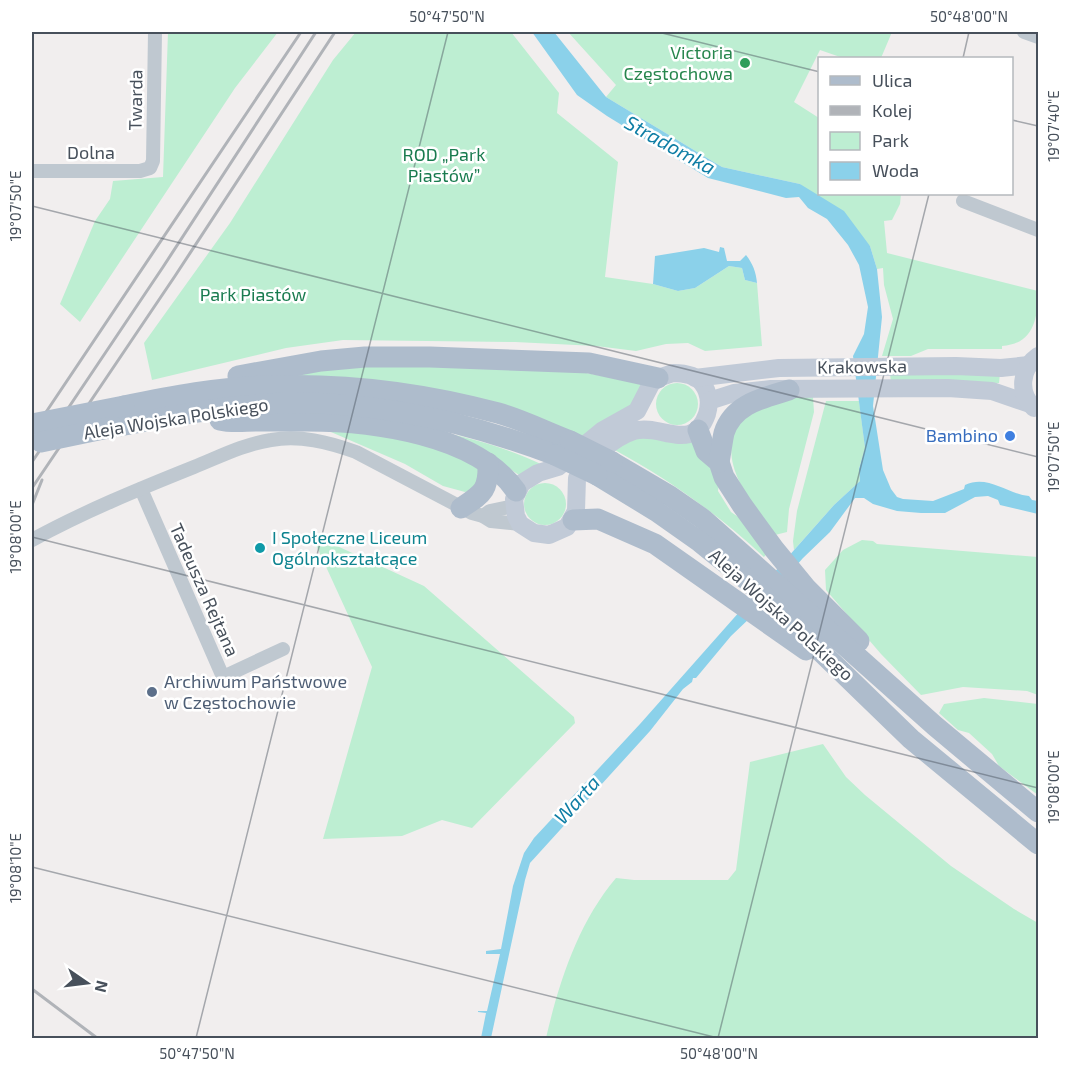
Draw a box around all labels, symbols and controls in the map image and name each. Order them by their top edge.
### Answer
text: 50°47'50"N [409,7,485,25]
text: 50°48'00"N [930,7,1008,25]
place label: Victoria Częstochowa [624,41,733,84]
marker: Victoria Częstochowa [738,56,752,70]
legend [818,57,1013,195]
street label: Twarda [123,69,147,131]
text: Ulica [872,69,912,91]
text: 19°07'40"E [1044,90,1062,162]
text: Kolej [872,99,912,121]
water label: Stradomka [621,109,720,179]
text: Park [872,129,909,151]
street label: Dolna [67,141,115,163]
park label: ROD „Park Piastów” [403,143,485,186]
text: Woda [872,159,919,181]
text: 19°07'50"E [6,171,24,241]
park label: Park Piastów [200,283,306,305]
street label: Krakowska [817,354,907,378]
street label: Aleja Wojska Polskiego [82,393,270,443]
text: 19°07'50"E [1044,422,1062,492]
place label: Bambino [926,424,998,446]
marker: Bambino [1003,429,1017,443]
text: 19°08'00"E [6,500,24,574]
street label: Tadeusza Rejtana [166,520,244,660]
place label: I Społeczne Liceum Ogólnokształcące [272,526,427,569]
marker: I Społeczne Liceum Ogólnokształcące [253,541,267,555]
street label: Aleja Wojska Polskiego [705,544,858,685]
place label: Archiwum Państwowe w Częstochowie [164,670,347,713]
marker: Archiwum Państwowe w Częstochowie [145,685,159,699]
text: 19°08'00"E [1044,750,1062,824]
water label: Warta [548,770,604,829]
text: 19°08'10"E [6,833,24,903]
north arrow [57,953,117,1013]
text: N [91,979,113,995]
text: 50°47'50"N [159,1044,235,1062]
text: 50°48'00"N [680,1044,758,1062]

